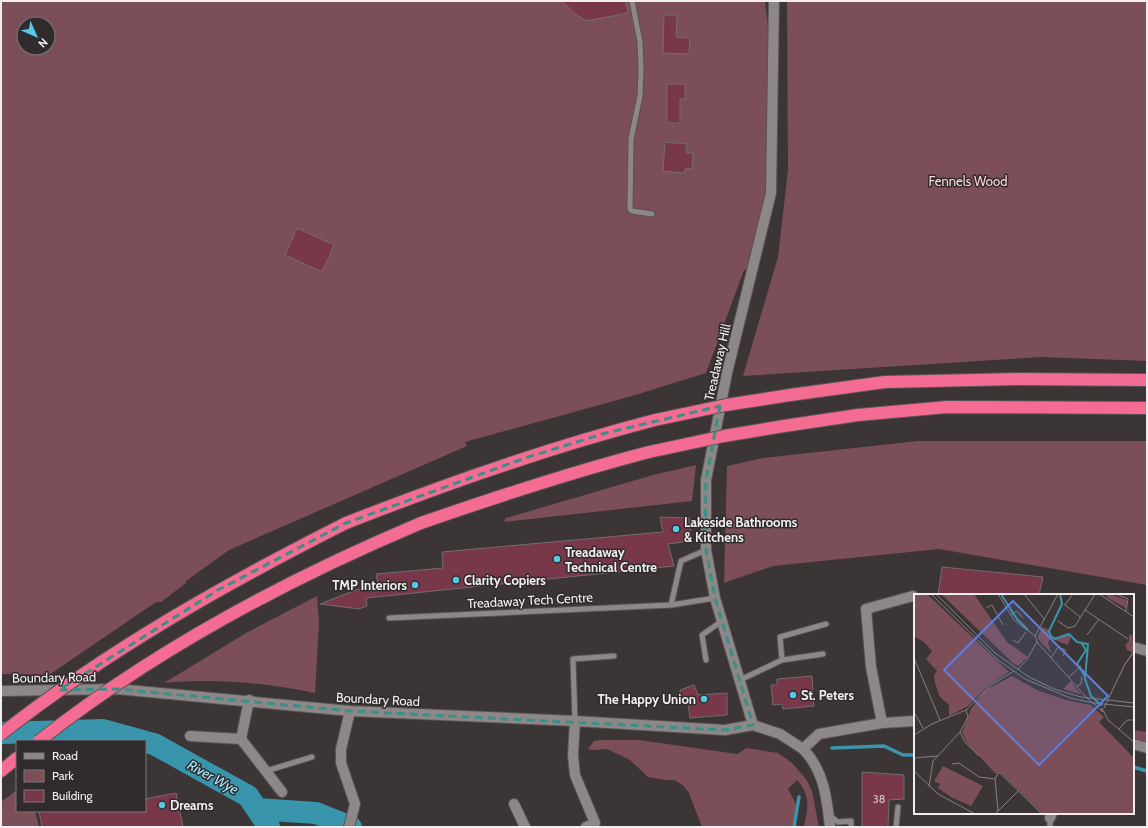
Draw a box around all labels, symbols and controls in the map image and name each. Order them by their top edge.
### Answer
north arrow [16,16,56,56]
text: N [35,35,51,51]
park label: Fennels Wood [929,173,1007,189]
street label: Treadaway Hill [700,322,734,402]
place label: Lakeside Bathrooms & Kitchens [684,514,798,545]
marker: Lakeside Bathrooms & Kitchens [671,524,681,534]
place label: Treadaway Technical Centre [565,544,657,575]
marker: Treadaway Technical Centre [552,554,562,564]
place label: Clarity Copiers [464,572,546,588]
marker: Clarity Copiers [451,575,461,585]
place label: TMP Interiors [332,577,407,593]
marker: TMP Interiors [410,580,420,590]
street label: Treadaway Tech Centre [467,589,594,611]
inset map [914,594,1134,814]
street label: Boundary Road [12,668,96,686]
place label: St. Peters [801,687,854,703]
street label: Boundary Road [336,689,420,709]
marker: St. Peters [788,690,798,700]
place label: The Happy Union [598,691,696,707]
marker: The Happy Union [699,694,709,704]
legend [16,740,146,812]
text: Road [52,748,78,763]
water label: River Wye [184,756,242,799]
text: Park [52,768,74,783]
text: Building [52,788,94,803]
house number: 38 [873,792,885,806]
place label: Dreams [170,797,214,813]
marker: Dreams [157,800,167,810]

